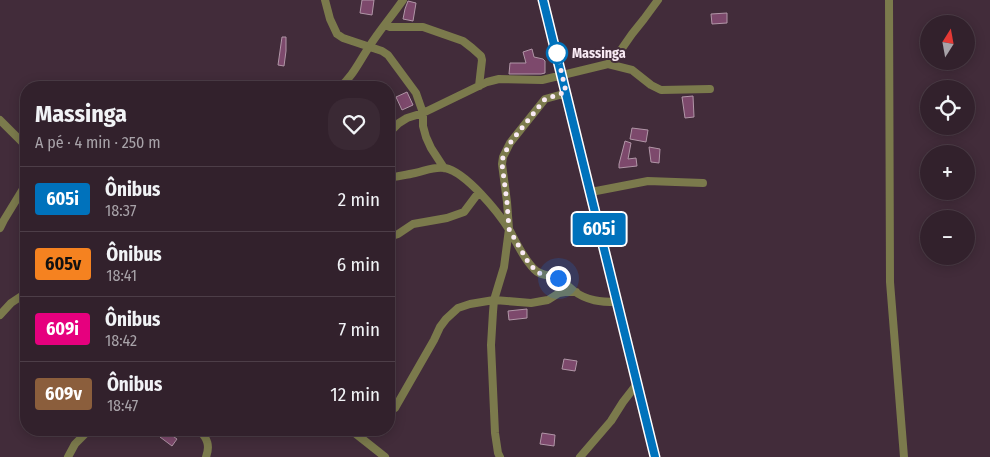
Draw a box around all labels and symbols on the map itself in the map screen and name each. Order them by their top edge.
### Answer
north arrow [920,15,975,70]
marker: Massinga [546,42,568,64]
place label: Massinga [572,45,626,62]
line badge: 605i [564,213,634,245]
your location [546,266,571,291]

